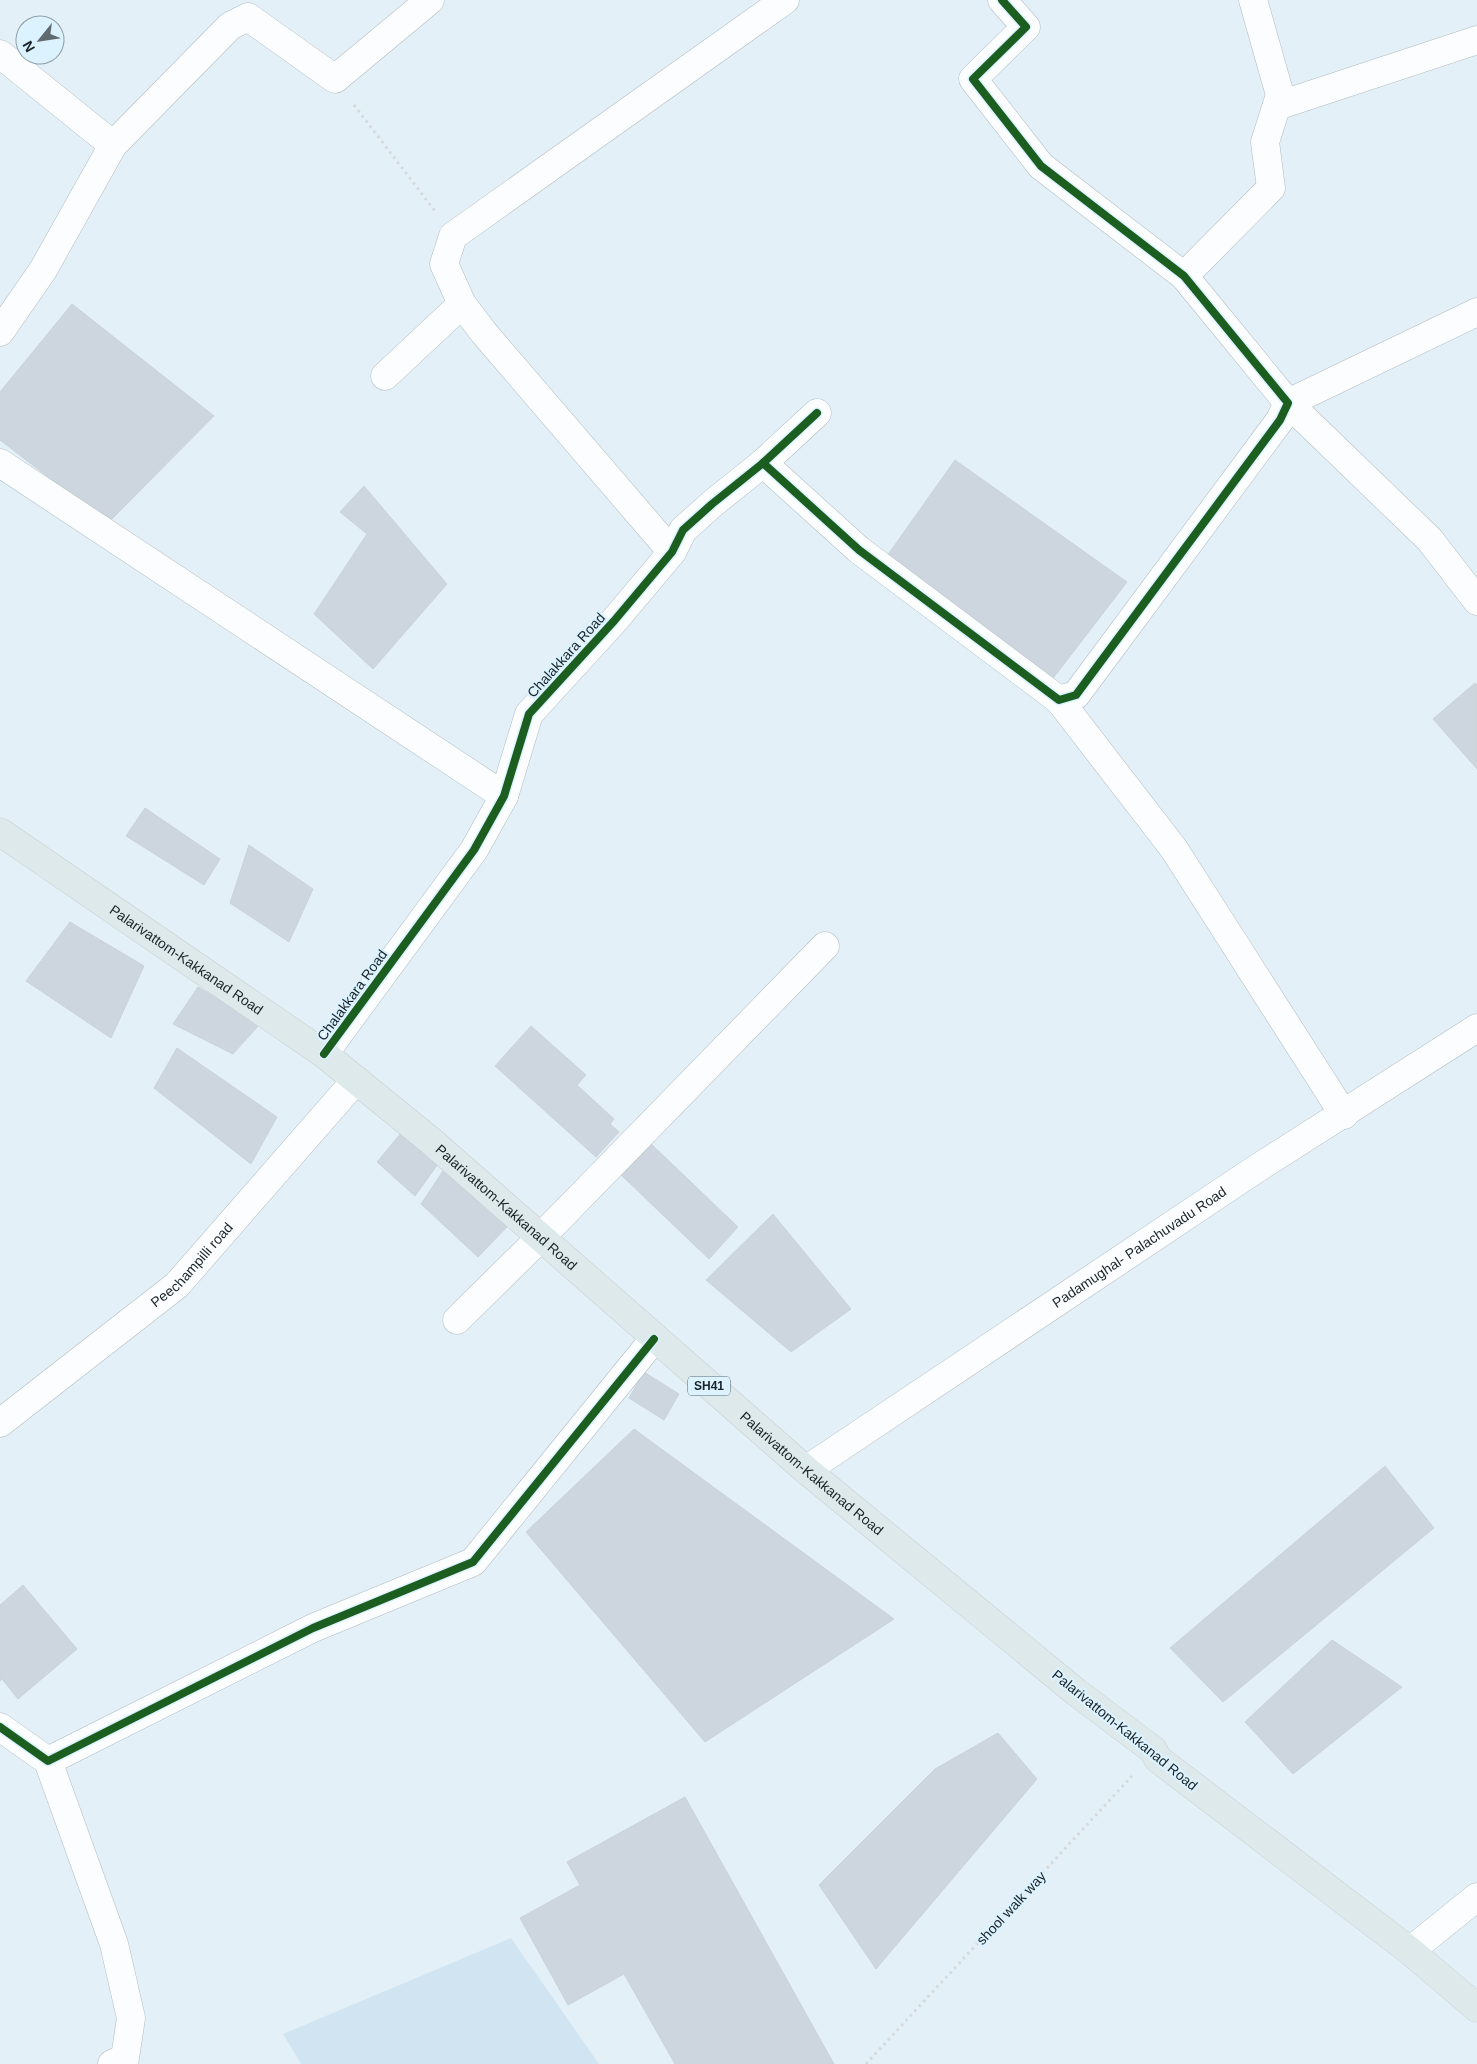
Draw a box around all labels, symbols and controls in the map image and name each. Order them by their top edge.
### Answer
north arrow [15,15,65,65]
text: N [19,38,38,55]
street label: Chalakkara Road [524,609,608,701]
street label: Palarivattom-Kakkanad Road [107,902,266,1018]
street label: Chalakkara Road [314,947,390,1043]
street label: Palarivattom-Kakkanad Road [433,1141,580,1273]
street label: Padamughal- Palachuvadu Road [1049,1183,1229,1311]
street label: Peechampilli road [148,1219,236,1310]
road number: SH41 [688,1376,730,1395]
street label: Palarivattom-Kakkanad Road [737,1408,886,1538]
street label: Palarivattom-Kakkanad Road [1049,1666,1201,1794]
street label: shool walk way [973,1868,1049,1948]

